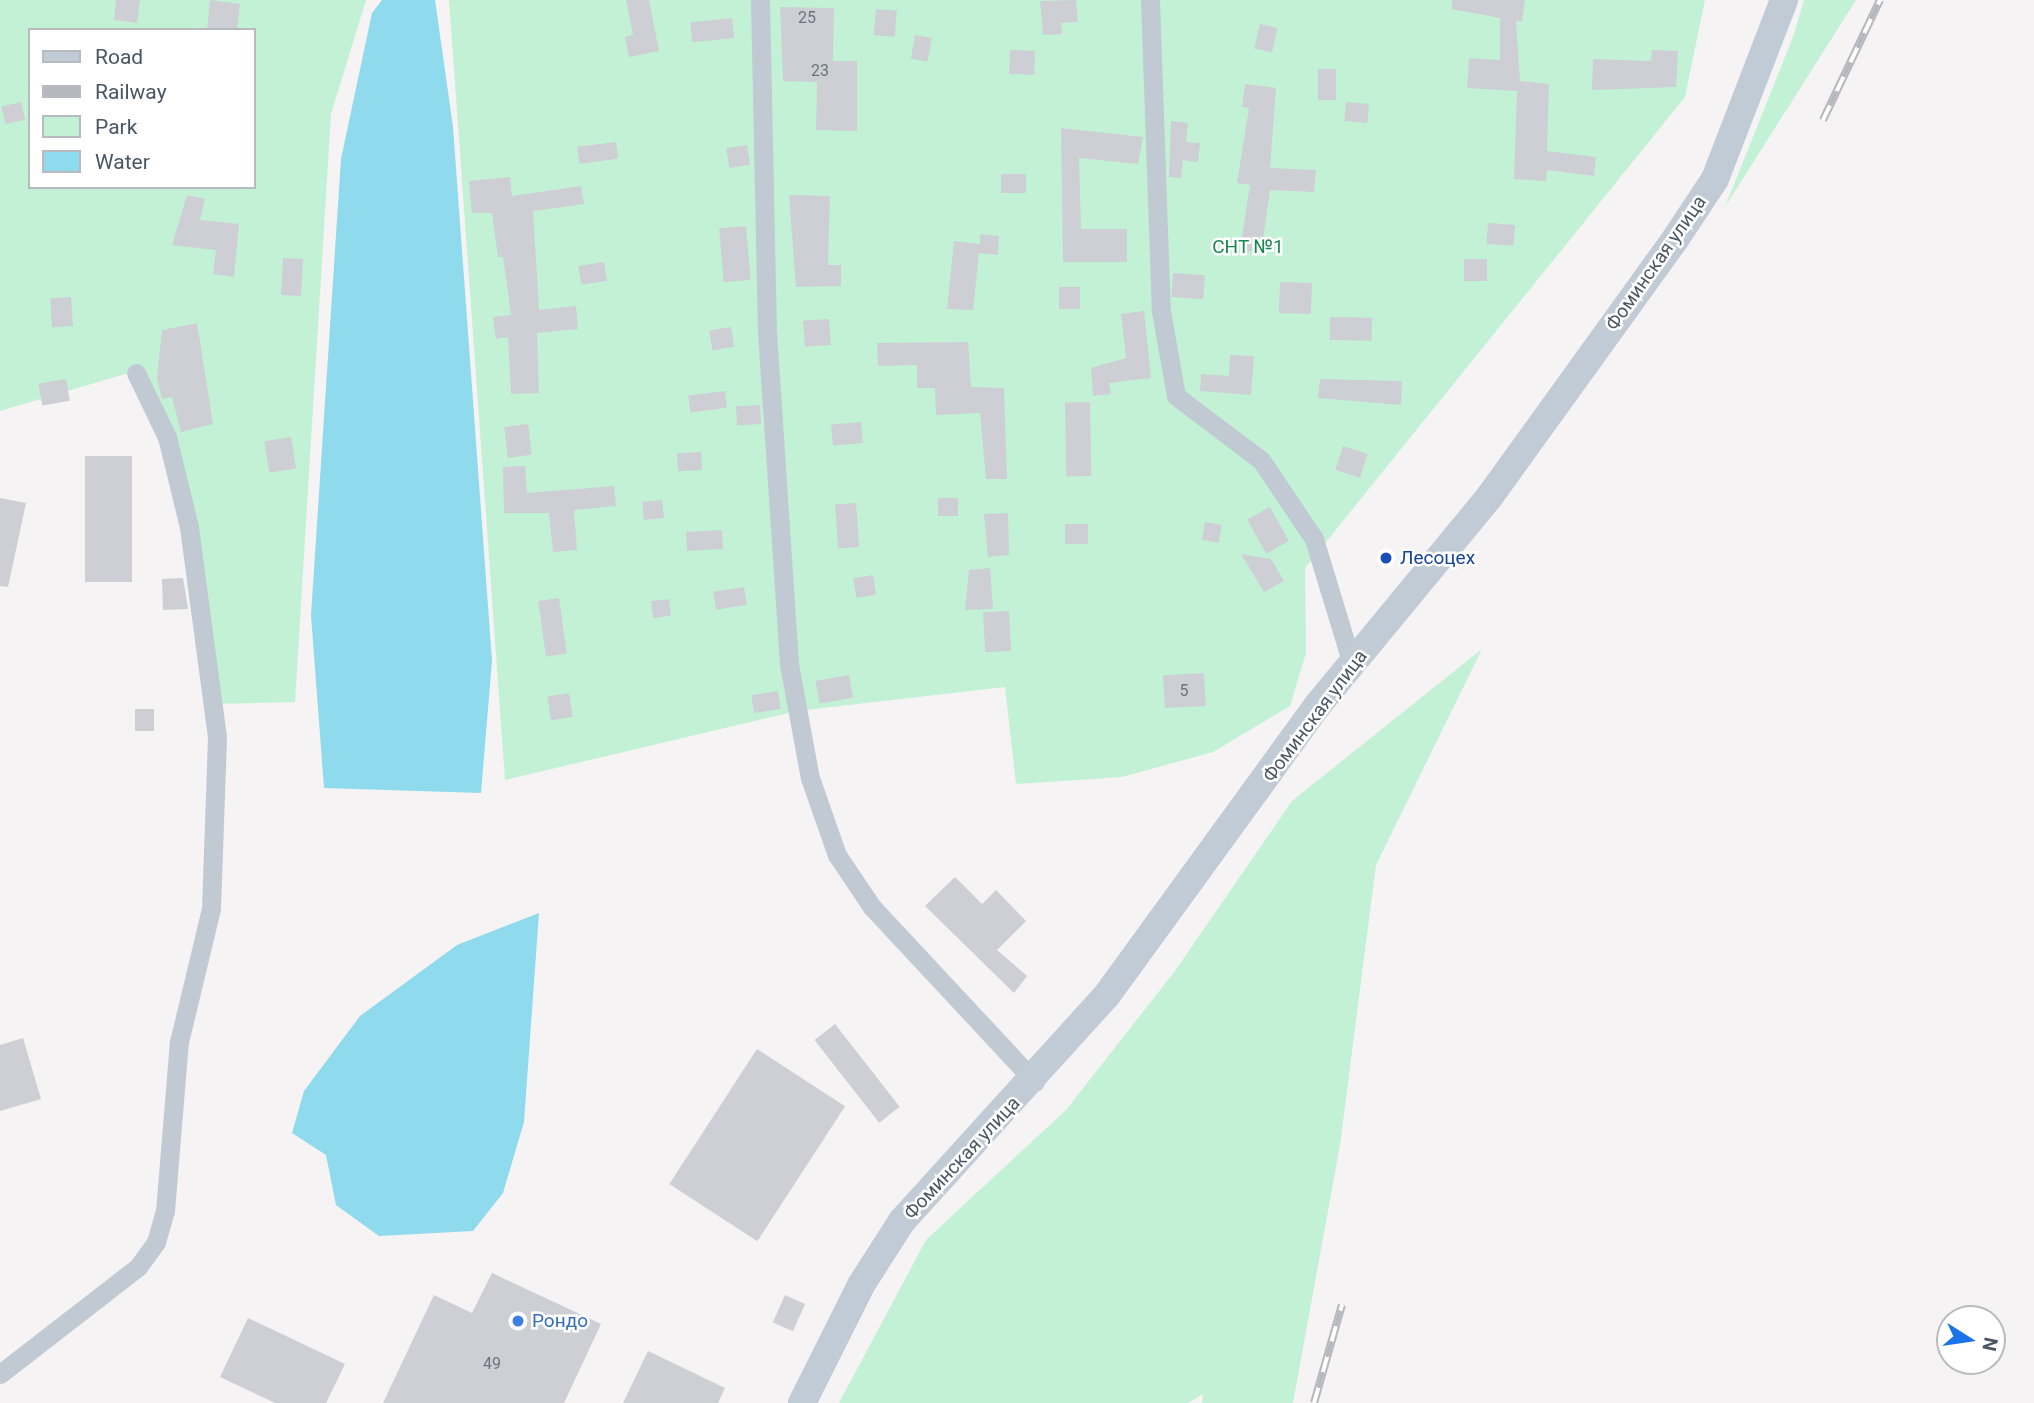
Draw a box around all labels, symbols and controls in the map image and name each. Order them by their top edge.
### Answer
house number: 25 [798,8,816,28]
legend [28,28,256,189]
text: Road [95,45,143,69]
house number: 23 [811,61,829,81]
text: Railway [95,80,167,104]
text: Park [95,115,137,139]
text: Water [95,150,150,174]
street label: Фоминская улица [1601,191,1711,335]
park label: СНТ №1 [1212,236,1284,258]
place label: Лесоцех [1400,547,1475,569]
marker: Лесоцех [1378,550,1394,566]
street label: Фоминская улица [1258,646,1372,786]
house number: 5 [1180,681,1188,701]
street label: Фоминская улица [899,1092,1025,1224]
north arrow [1936,1305,2006,1375]
place label: Рондо [532,1310,588,1332]
marker: Рондо [510,1313,526,1329]
text: N [1977,1335,2003,1353]
house number: 49 [483,1354,501,1374]

